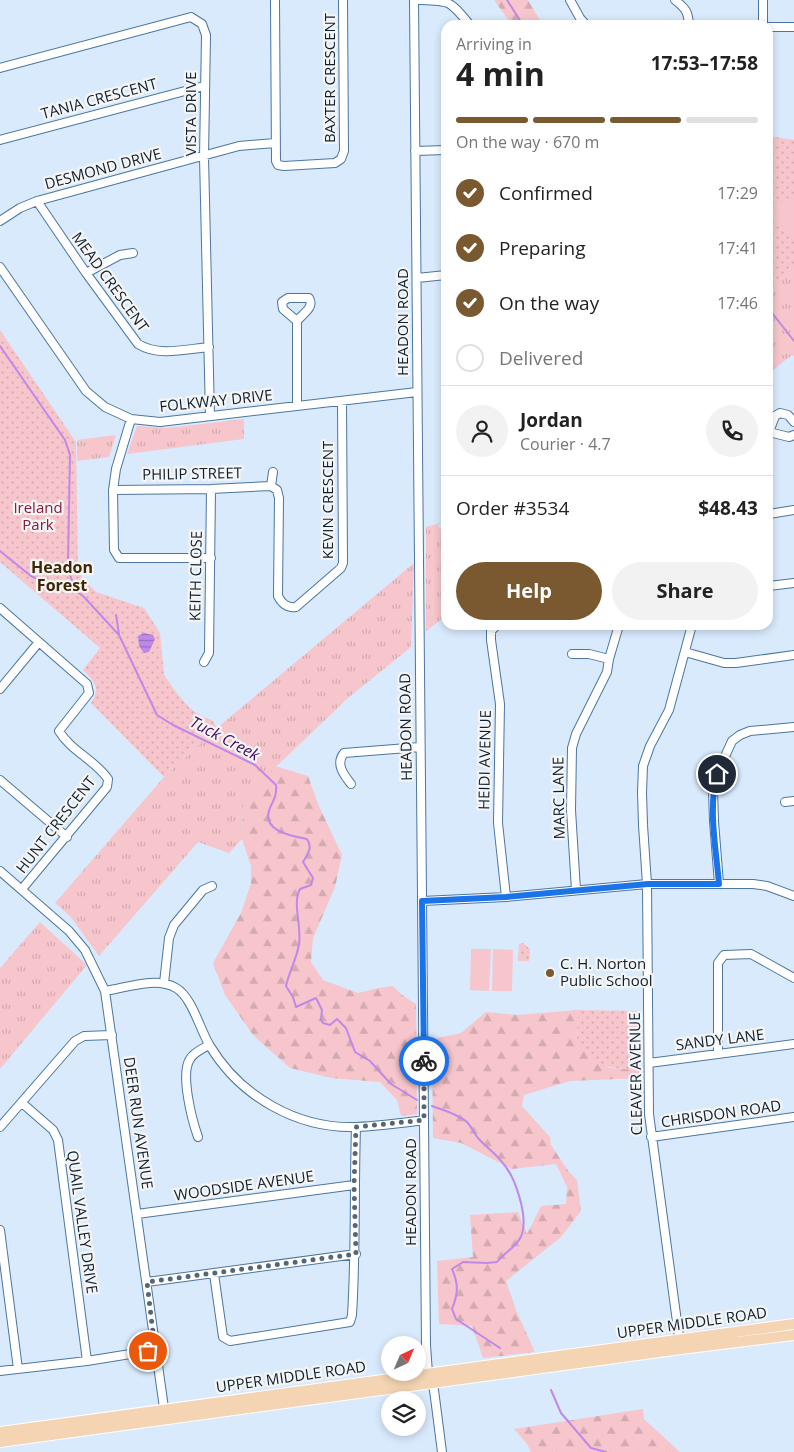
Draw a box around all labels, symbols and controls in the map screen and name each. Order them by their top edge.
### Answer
street label: BAXTER CRESCENT [319,12,339,143]
text: Arriving in [456,33,532,55]
text: 17:53–17:58 [651,50,758,76]
text: 4 min [456,52,545,95]
street label: VISTA DRIVE [180,72,200,156]
street label: TANIA CRESCENT [39,73,160,123]
text: On the way · 670 m [456,131,599,153]
street label: DESMOND DRIVE [42,143,163,193]
icon: check [456,179,484,207]
text: Confirmed [499,180,593,206]
text: 17:29 [717,182,758,204]
street label: MEAD CRESCENT [68,228,154,336]
icon: check [456,234,484,262]
text: Preparing [499,235,586,261]
text: 17:41 [717,237,758,259]
street label: HEADON ROAD [392,268,412,376]
icon: check [456,289,484,317]
text: On the way [499,290,599,316]
text: 17:46 [717,292,758,314]
text: Delivered [499,345,583,371]
street label: FOLKWAY DRIVE [158,384,273,416]
button: person [456,405,508,457]
button: phone [706,405,758,457]
text: Jordan [520,407,583,433]
text: Courier · 4.7 [520,433,611,455]
street label: KEVIN CRESCENT [317,440,337,559]
street label: PHILIP STREET [142,462,243,484]
text: Order #3534 [456,495,569,521]
text: $48.43 [698,495,758,521]
park label: Ireland Park [13,497,63,534]
street label: KEITH CLOSE [184,531,206,621]
district label: Headon Forest [31,556,93,596]
button: Help [456,562,602,620]
button: Share [612,562,758,620]
street label: HEADON ROAD [394,673,416,781]
water label: Tuck Creek [186,710,265,766]
street label: HEIDI AVENUE [473,710,495,810]
pin [696,753,738,795]
street label: MARC LANE [547,757,569,839]
icon: home [703,760,731,788]
street label: HUNT CRESCENT [11,771,100,877]
place label: C. H. Norton Public School [560,953,653,990]
marker: C. H. Norton Public School [544,967,556,979]
street label: CLEAVER AVENUE [624,1012,646,1136]
street label: SANDY LANE [674,1024,765,1054]
courier [399,1036,449,1086]
icon: bike [410,1047,438,1075]
street label: DEER RUN AVENUE [120,1055,158,1190]
street label: CHRISDON ROAD [659,1095,782,1131]
street label: HEADON ROAD [400,1138,420,1246]
street label: QUAIL VALLEY DRIVE [63,1149,103,1295]
street label: WOODSIDE AVENUE [173,1165,315,1205]
street label: UPPER MIDDLE ROAD [616,1302,768,1342]
pin [127,1330,169,1372]
north arrow [381,1336,426,1381]
map controls [381,1336,426,1436]
icon: bag [134,1337,162,1365]
street label: UPPER MIDDLE ROAD [215,1356,367,1396]
button: layers [381,1391,426,1436]

